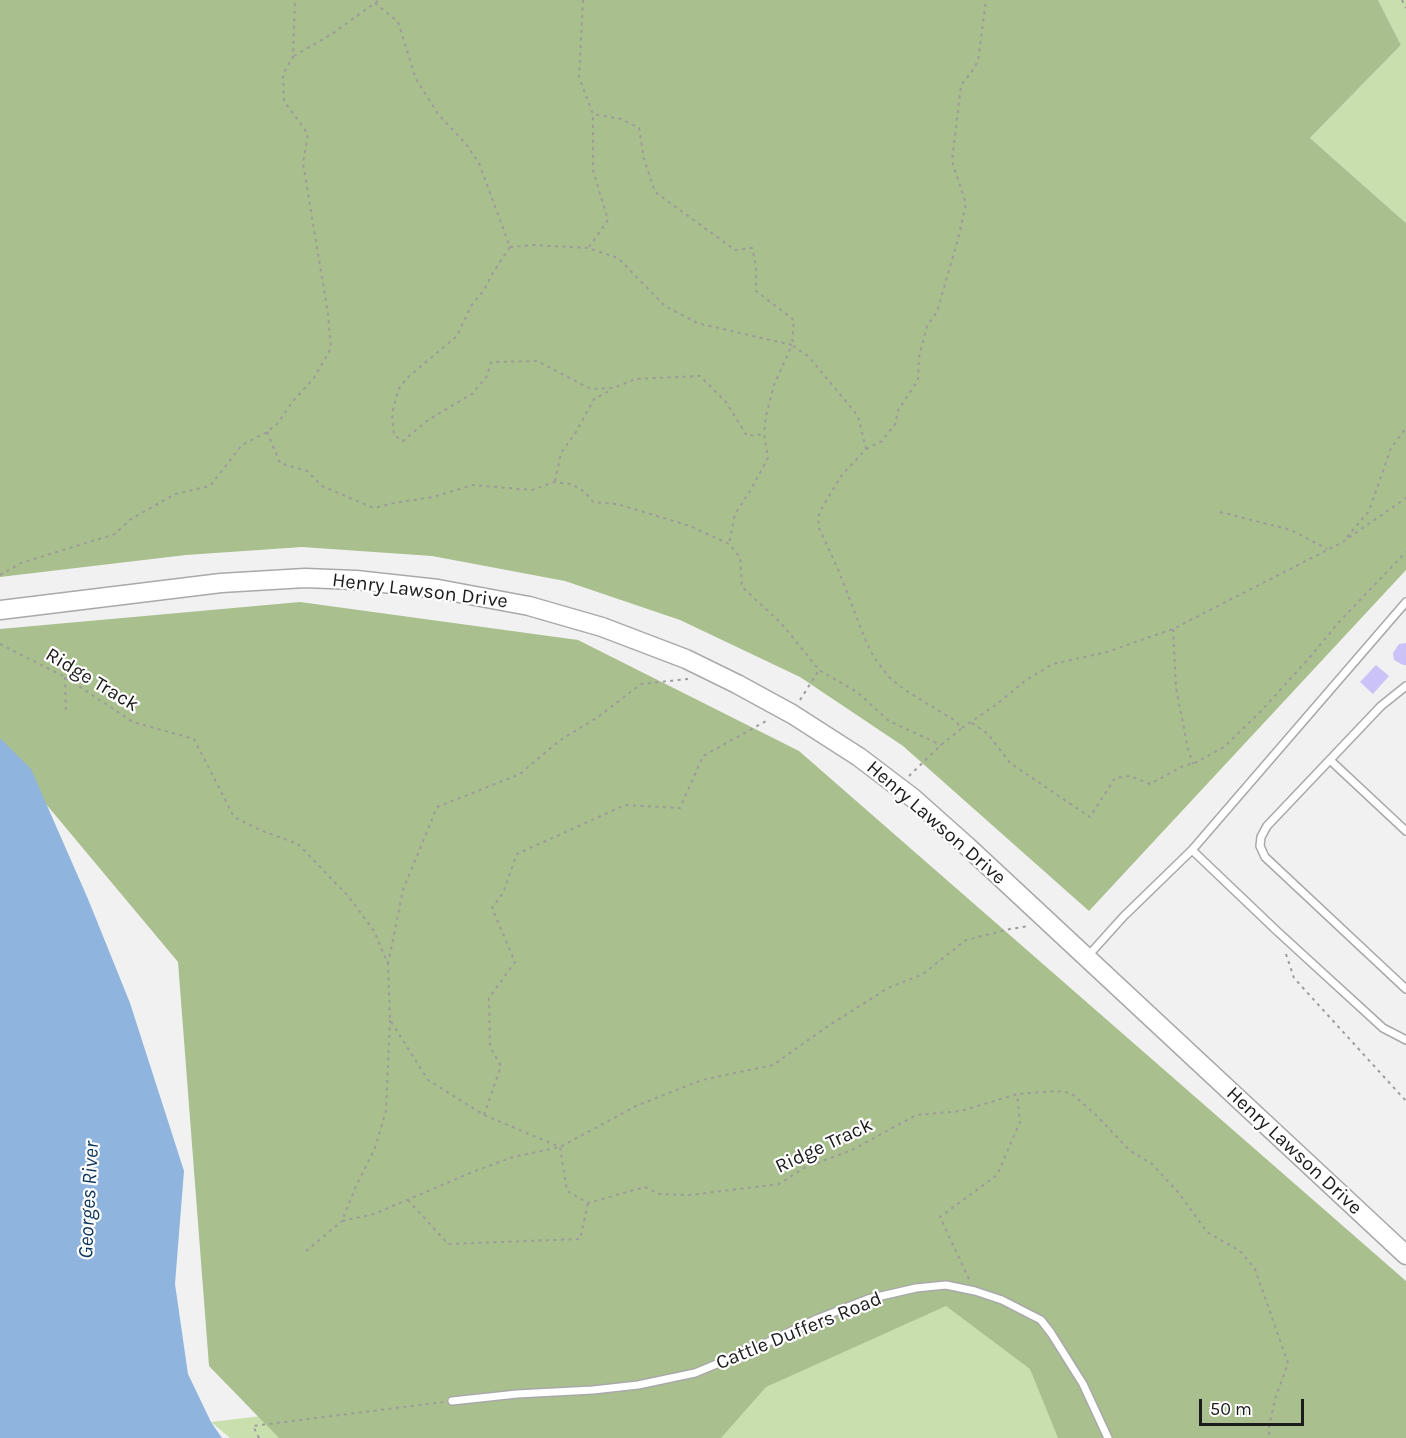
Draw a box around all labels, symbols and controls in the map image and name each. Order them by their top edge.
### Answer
street label: Henry Lawson Drive [331,568,509,614]
street label: Ridge Track [41,643,143,717]
street label: Henry Lawson Drive [861,756,1011,890]
street label: Henry Lawson Drive [1221,1082,1367,1220]
street label: Ridge Track [771,1113,877,1179]
water label: Georges River [73,1141,105,1259]
street label: Cattle Duffers Road [713,1287,885,1375]
scale bar [1202,1387,1307,1425]
text: 50 m [1210,1398,1252,1420]

